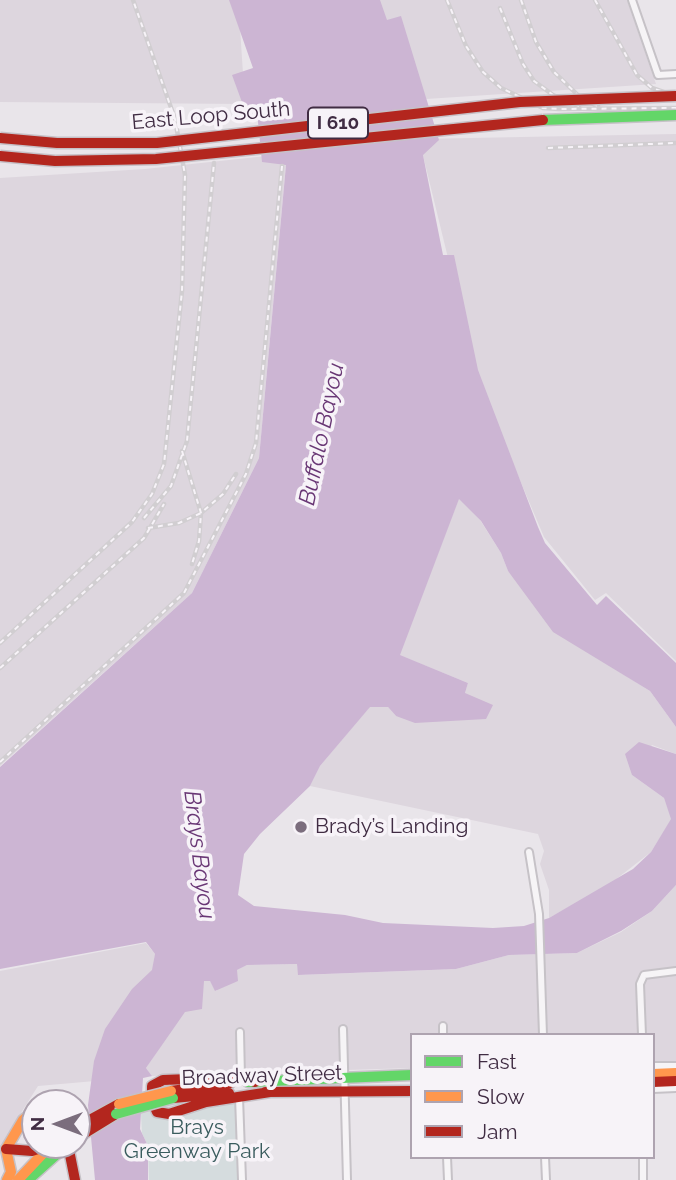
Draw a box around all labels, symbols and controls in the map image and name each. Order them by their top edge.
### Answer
street label: East Loop South [131,97,291,135]
road number: I 610 [308,108,368,139]
water label: Buffalo Bayou [293,360,351,508]
water label: Brays Bayou [177,789,221,921]
place label: Brady’s Landing [315,814,468,840]
marker: Brady’s Landing [293,819,309,835]
legend [410,1033,655,1159]
text: Fast [477,1049,517,1074]
street label: Broadway Street [181,1061,343,1091]
text: Slow [477,1084,525,1109]
north arrow [21,1089,91,1159]
park label: Brays Greenway Park [124,1115,270,1165]
text: N [26,1117,48,1131]
text: Jam [477,1119,518,1144]

